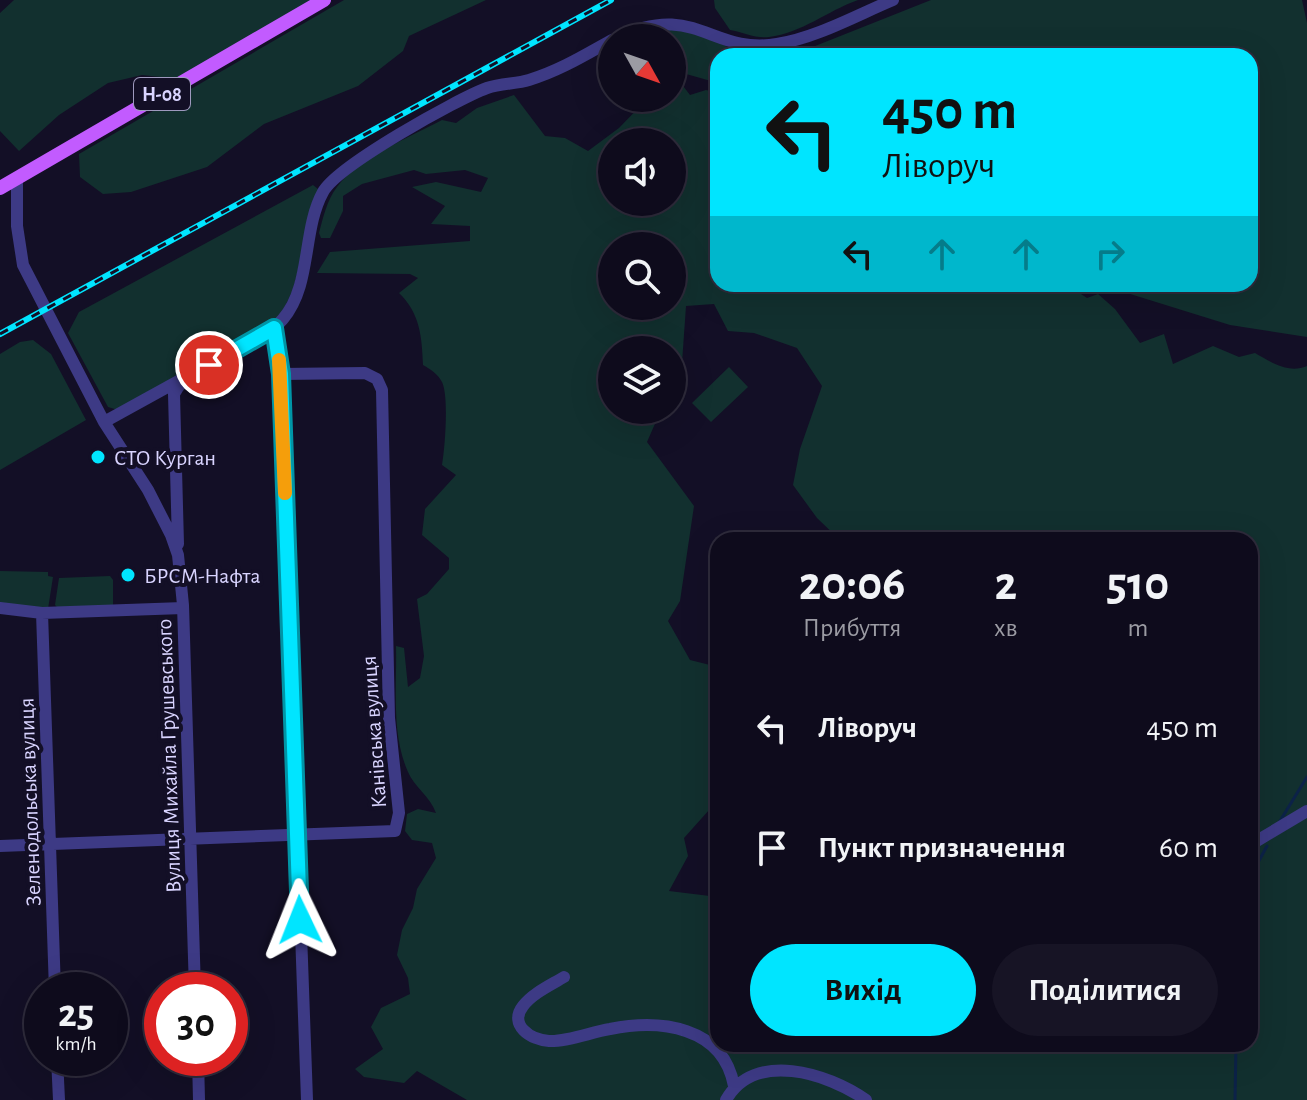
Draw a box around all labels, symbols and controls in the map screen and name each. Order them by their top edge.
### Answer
north arrow [598,24,686,112]
map controls [598,24,686,424]
road number: Н-08 [134,78,190,110]
icon: left [750,80,854,184]
text: 450 m [882,83,1017,139]
button: sound [598,128,686,216]
text: Ліворуч [882,148,995,184]
button: search [598,232,686,320]
icon: left [836,232,880,276]
icon: ahead [920,232,964,276]
icon: ahead [1004,232,1048,276]
icon: right [1088,232,1132,276]
pin [175,331,243,399]
button: layers [598,336,686,424]
icon: arrive [187,343,231,387]
place label: СТО Курган [114,447,216,469]
marker: СТО Курган [89,448,107,466]
text: 20:06 [799,561,905,609]
text: 2 [995,561,1017,609]
text: 510 [1106,561,1169,609]
place label: БРСМ-Нафта [144,565,260,587]
marker: БРСМ-Нафта [119,566,137,584]
text: Прибуття [803,615,901,641]
text: хв [994,615,1018,641]
text: m [1127,615,1148,641]
street label: Вулиця Михайла Грушевського [153,618,185,894]
street label: Канівська вулиця [358,655,390,809]
street label: Зеленодольська вулиця [15,697,45,907]
icon: left [750,706,794,750]
text: Ліворуч [818,713,917,743]
text: 450 m [1146,713,1218,743]
icon: arrive [750,826,794,870]
text: Пункт призначення [818,833,1066,863]
text: 60 m [1159,833,1218,863]
position arrow [258,878,342,962]
button: Вихід [750,944,976,1036]
button: Поділитися [992,944,1218,1036]
speed limit sign: 30 [144,972,248,1076]
text: 25 [58,994,94,1034]
text: km/h [55,1034,97,1054]

